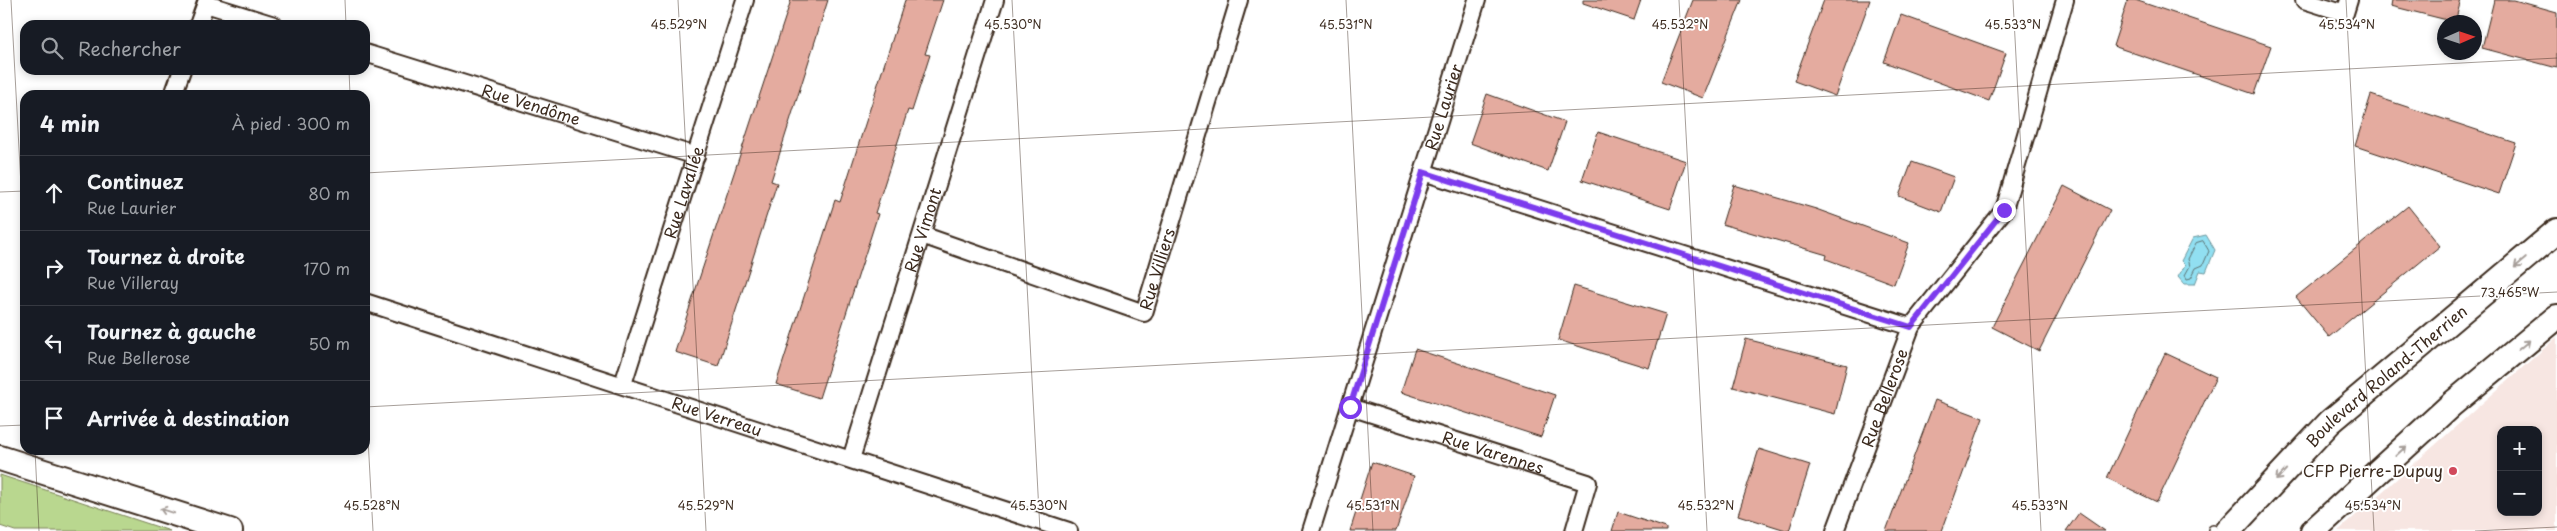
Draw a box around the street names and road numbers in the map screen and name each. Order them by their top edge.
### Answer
street label: Rue Laurier [1418,60,1467,153]
street label: Rue Vendôme [479,77,584,130]
street label: Rue Lavallée [657,143,709,241]
street label: Rue Vimont [897,184,947,275]
street label: Rue Villiers [1133,225,1180,313]
street label: Boulevard Roland-Therrien [2300,299,2472,452]
street label: Rue Bellerose [1854,345,1913,450]
street label: Rue Verreau [669,390,765,441]
street label: Rue Varennes [1440,424,1547,479]

